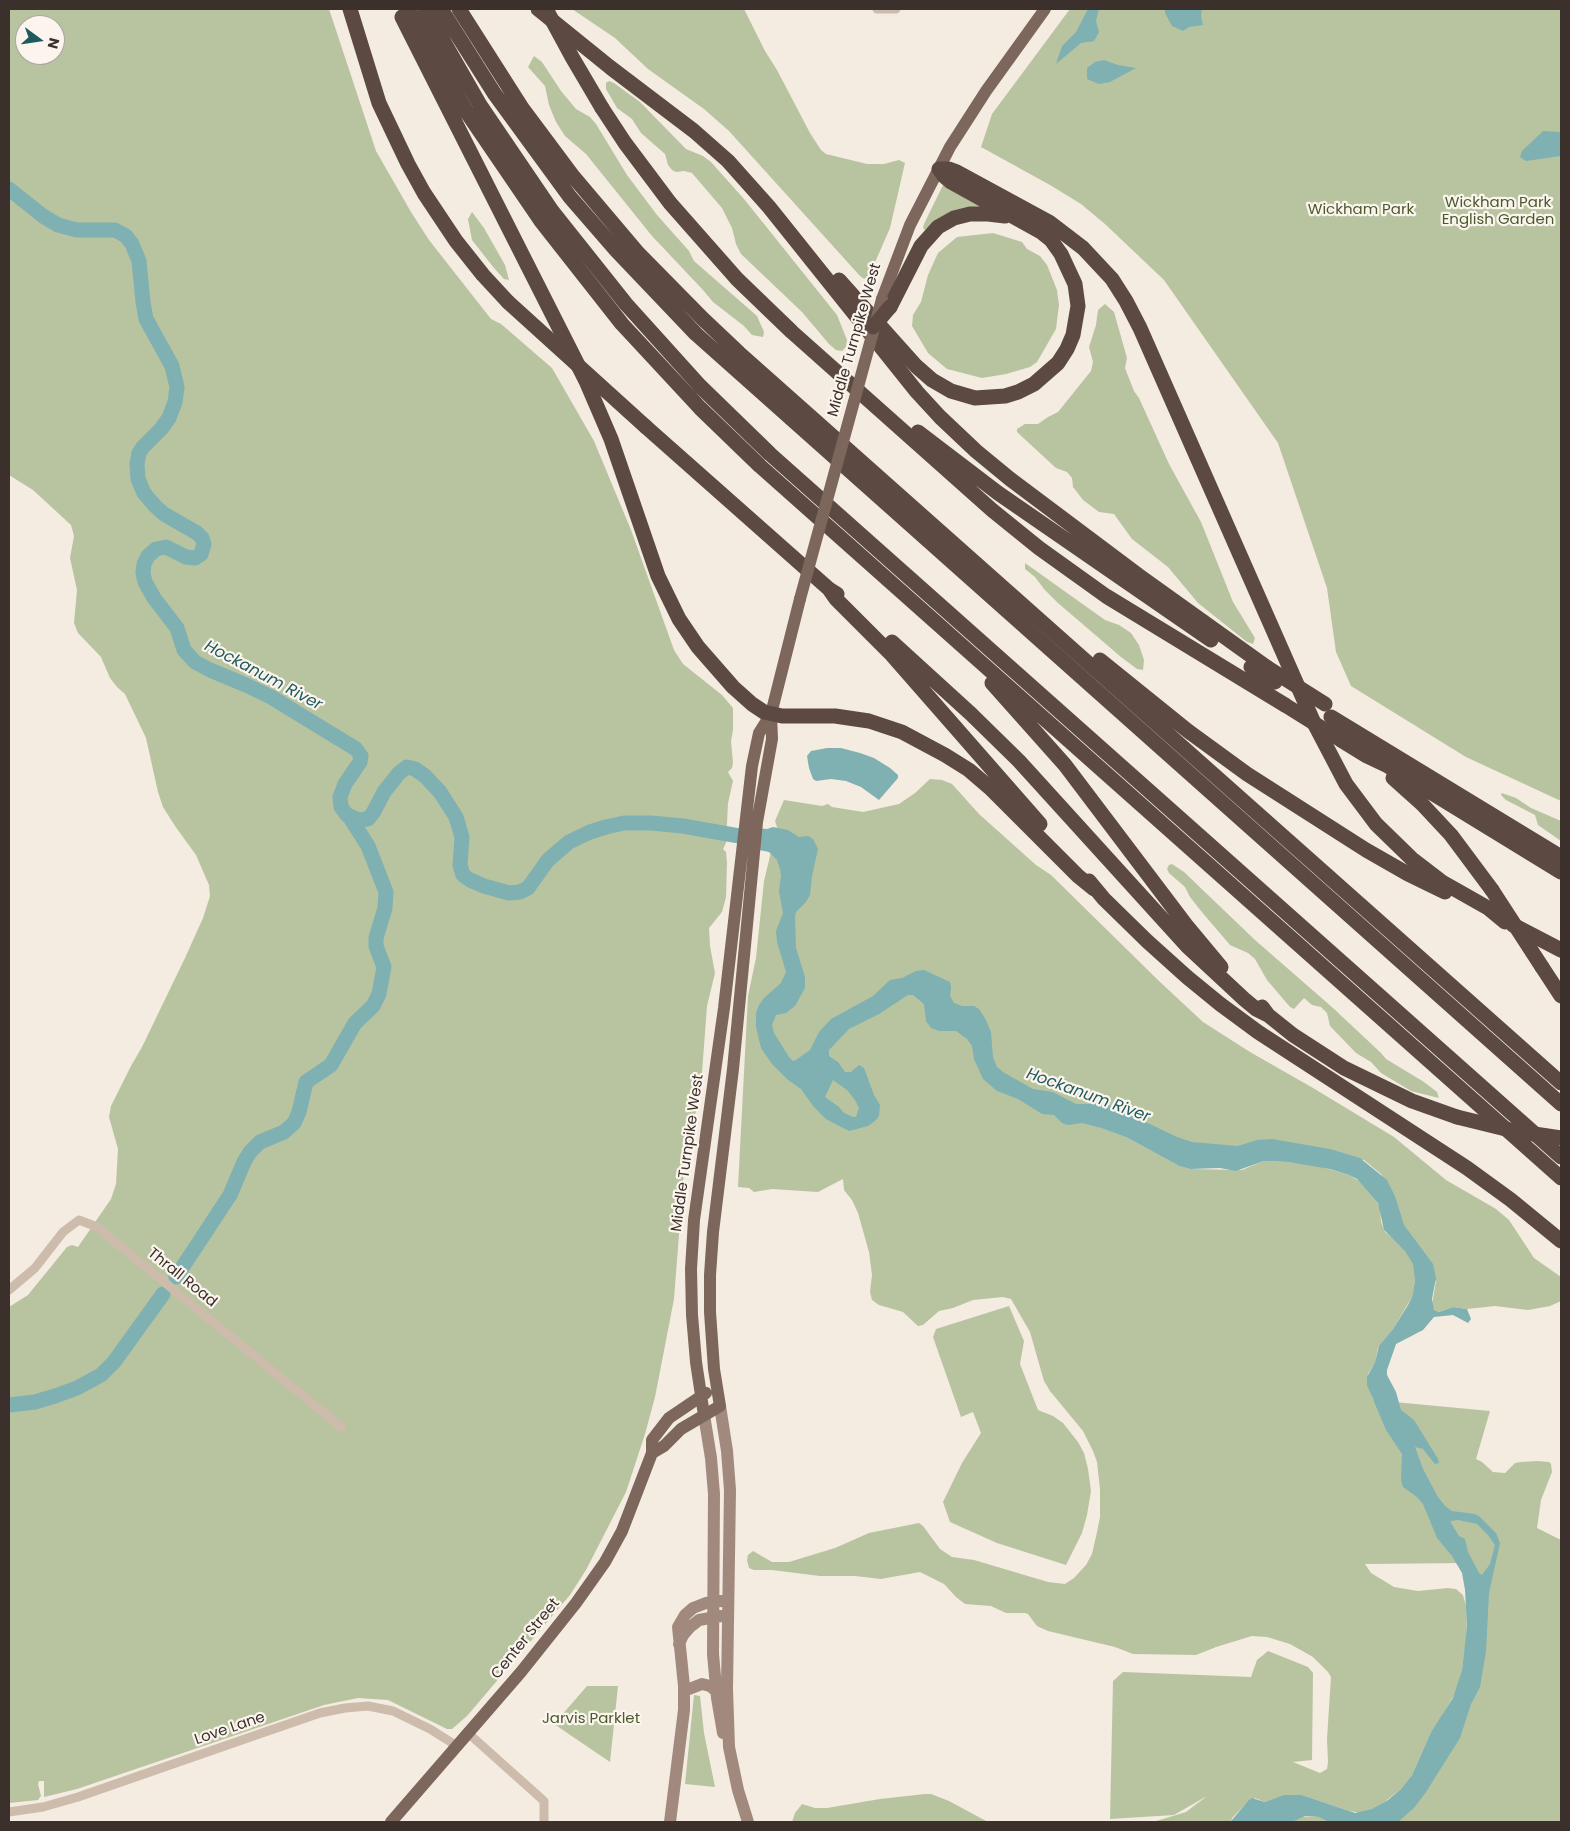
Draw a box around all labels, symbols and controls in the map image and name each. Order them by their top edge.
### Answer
north arrow [15,15,65,65]
text: N [43,36,65,51]
park label: Wickham Park English Garden [1442,194,1554,229]
park label: Wickham Park [1308,201,1414,219]
street label: Middle Turnpike West [824,261,886,419]
water label: Hockanum River [201,637,325,715]
water label: Hockanum River [1023,1065,1153,1127]
street label: Middle Turnpike West [668,1073,708,1233]
street label: Thrall Road [144,1245,220,1311]
street label: Center Street [488,1595,564,1683]
street label: Love Lane [192,1709,268,1749]
park label: Jarvis Parklet [542,1710,640,1728]

